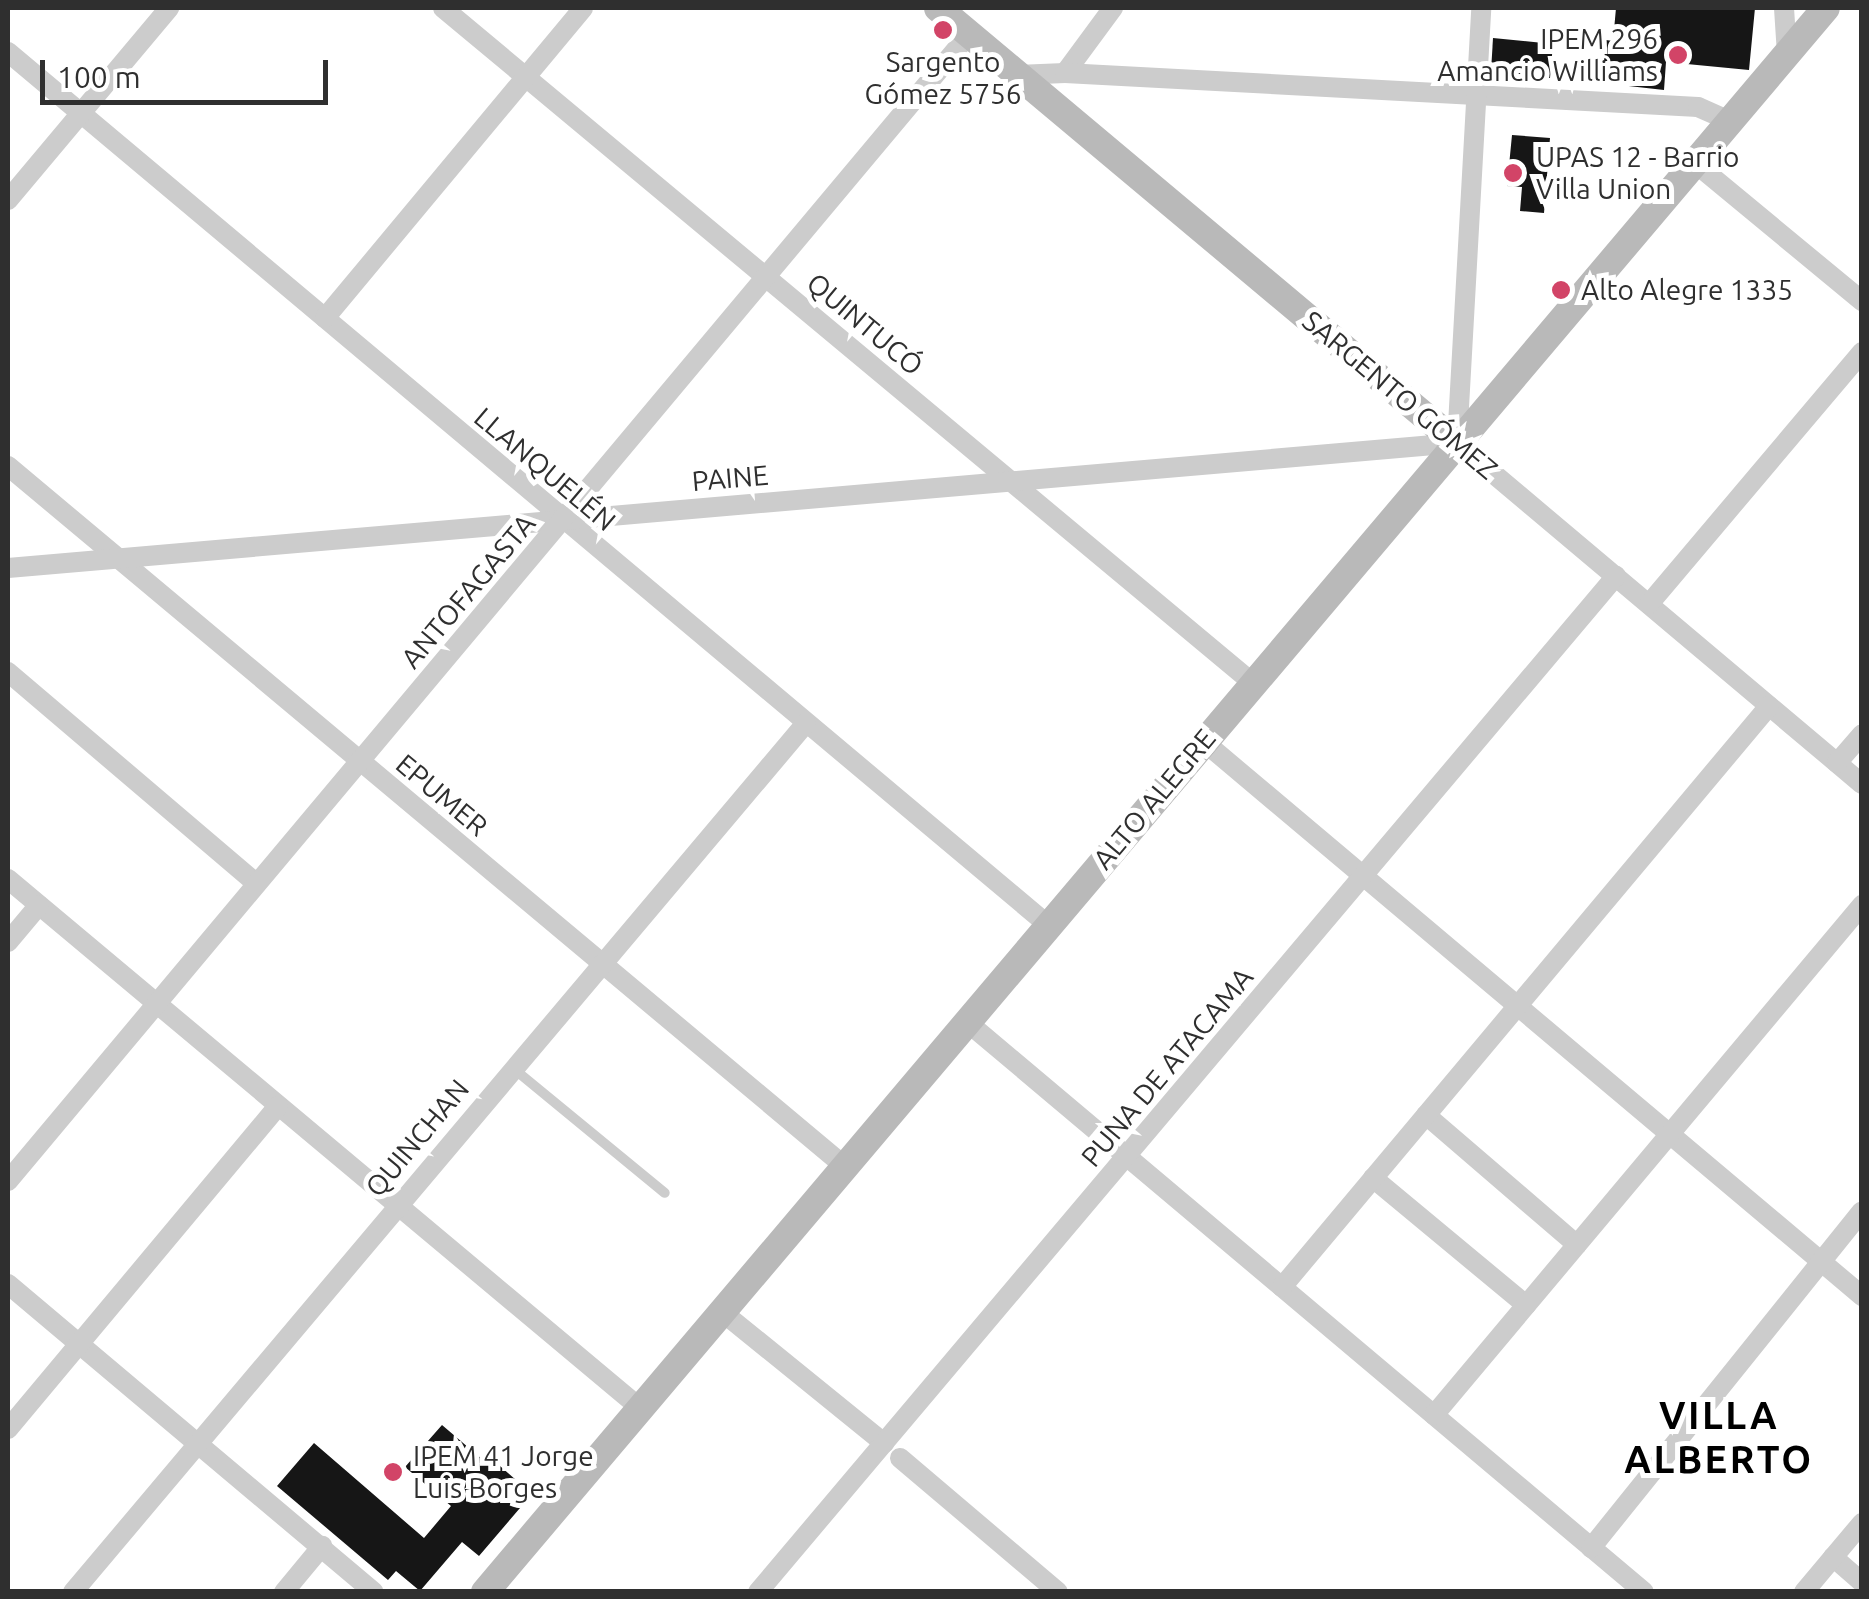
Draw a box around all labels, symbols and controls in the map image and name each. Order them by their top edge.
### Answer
marker: Sargento Gómez 5756 [932,19,954,41]
place label: IPEM 296 Amancio Williams [1437,22,1658,88]
scale bar [45,40,332,102]
marker: IPEM 296 Amancio Williams [1667,44,1689,66]
place label: Sargento Gómez 5756 [864,45,1022,111]
text: 100 m [57,60,141,94]
place label: UPAS 12 - Barrio Villa Union [1536,140,1740,206]
marker: UPAS 12 - Barrio Villa Union [1500,160,1526,186]
street label: QUINTUCÓ [800,266,930,382]
place label: Alto Alegre 1335 [1581,273,1793,307]
marker: Alto Alegre 1335 [1550,279,1572,301]
street label: SARGENTO GÓMEZ [1296,304,1504,486]
street label: LLANQUELÉN [468,400,622,538]
street label: PAINE [690,458,770,498]
street label: ANTOFAGASTA [394,507,542,675]
street label: ALTO ALEGRE [1086,722,1222,876]
street label: EPUMER [389,747,495,843]
street label: PUNA DE ATACAMA [1074,961,1260,1173]
street label: QUINCHAN [358,1072,476,1204]
district label: VILLA ALBERTO [1624,1393,1814,1482]
place label: IPEM 41 Jorge Luis Borges [413,1439,594,1505]
marker: IPEM 41 Jorge Luis Borges [382,1461,404,1483]

